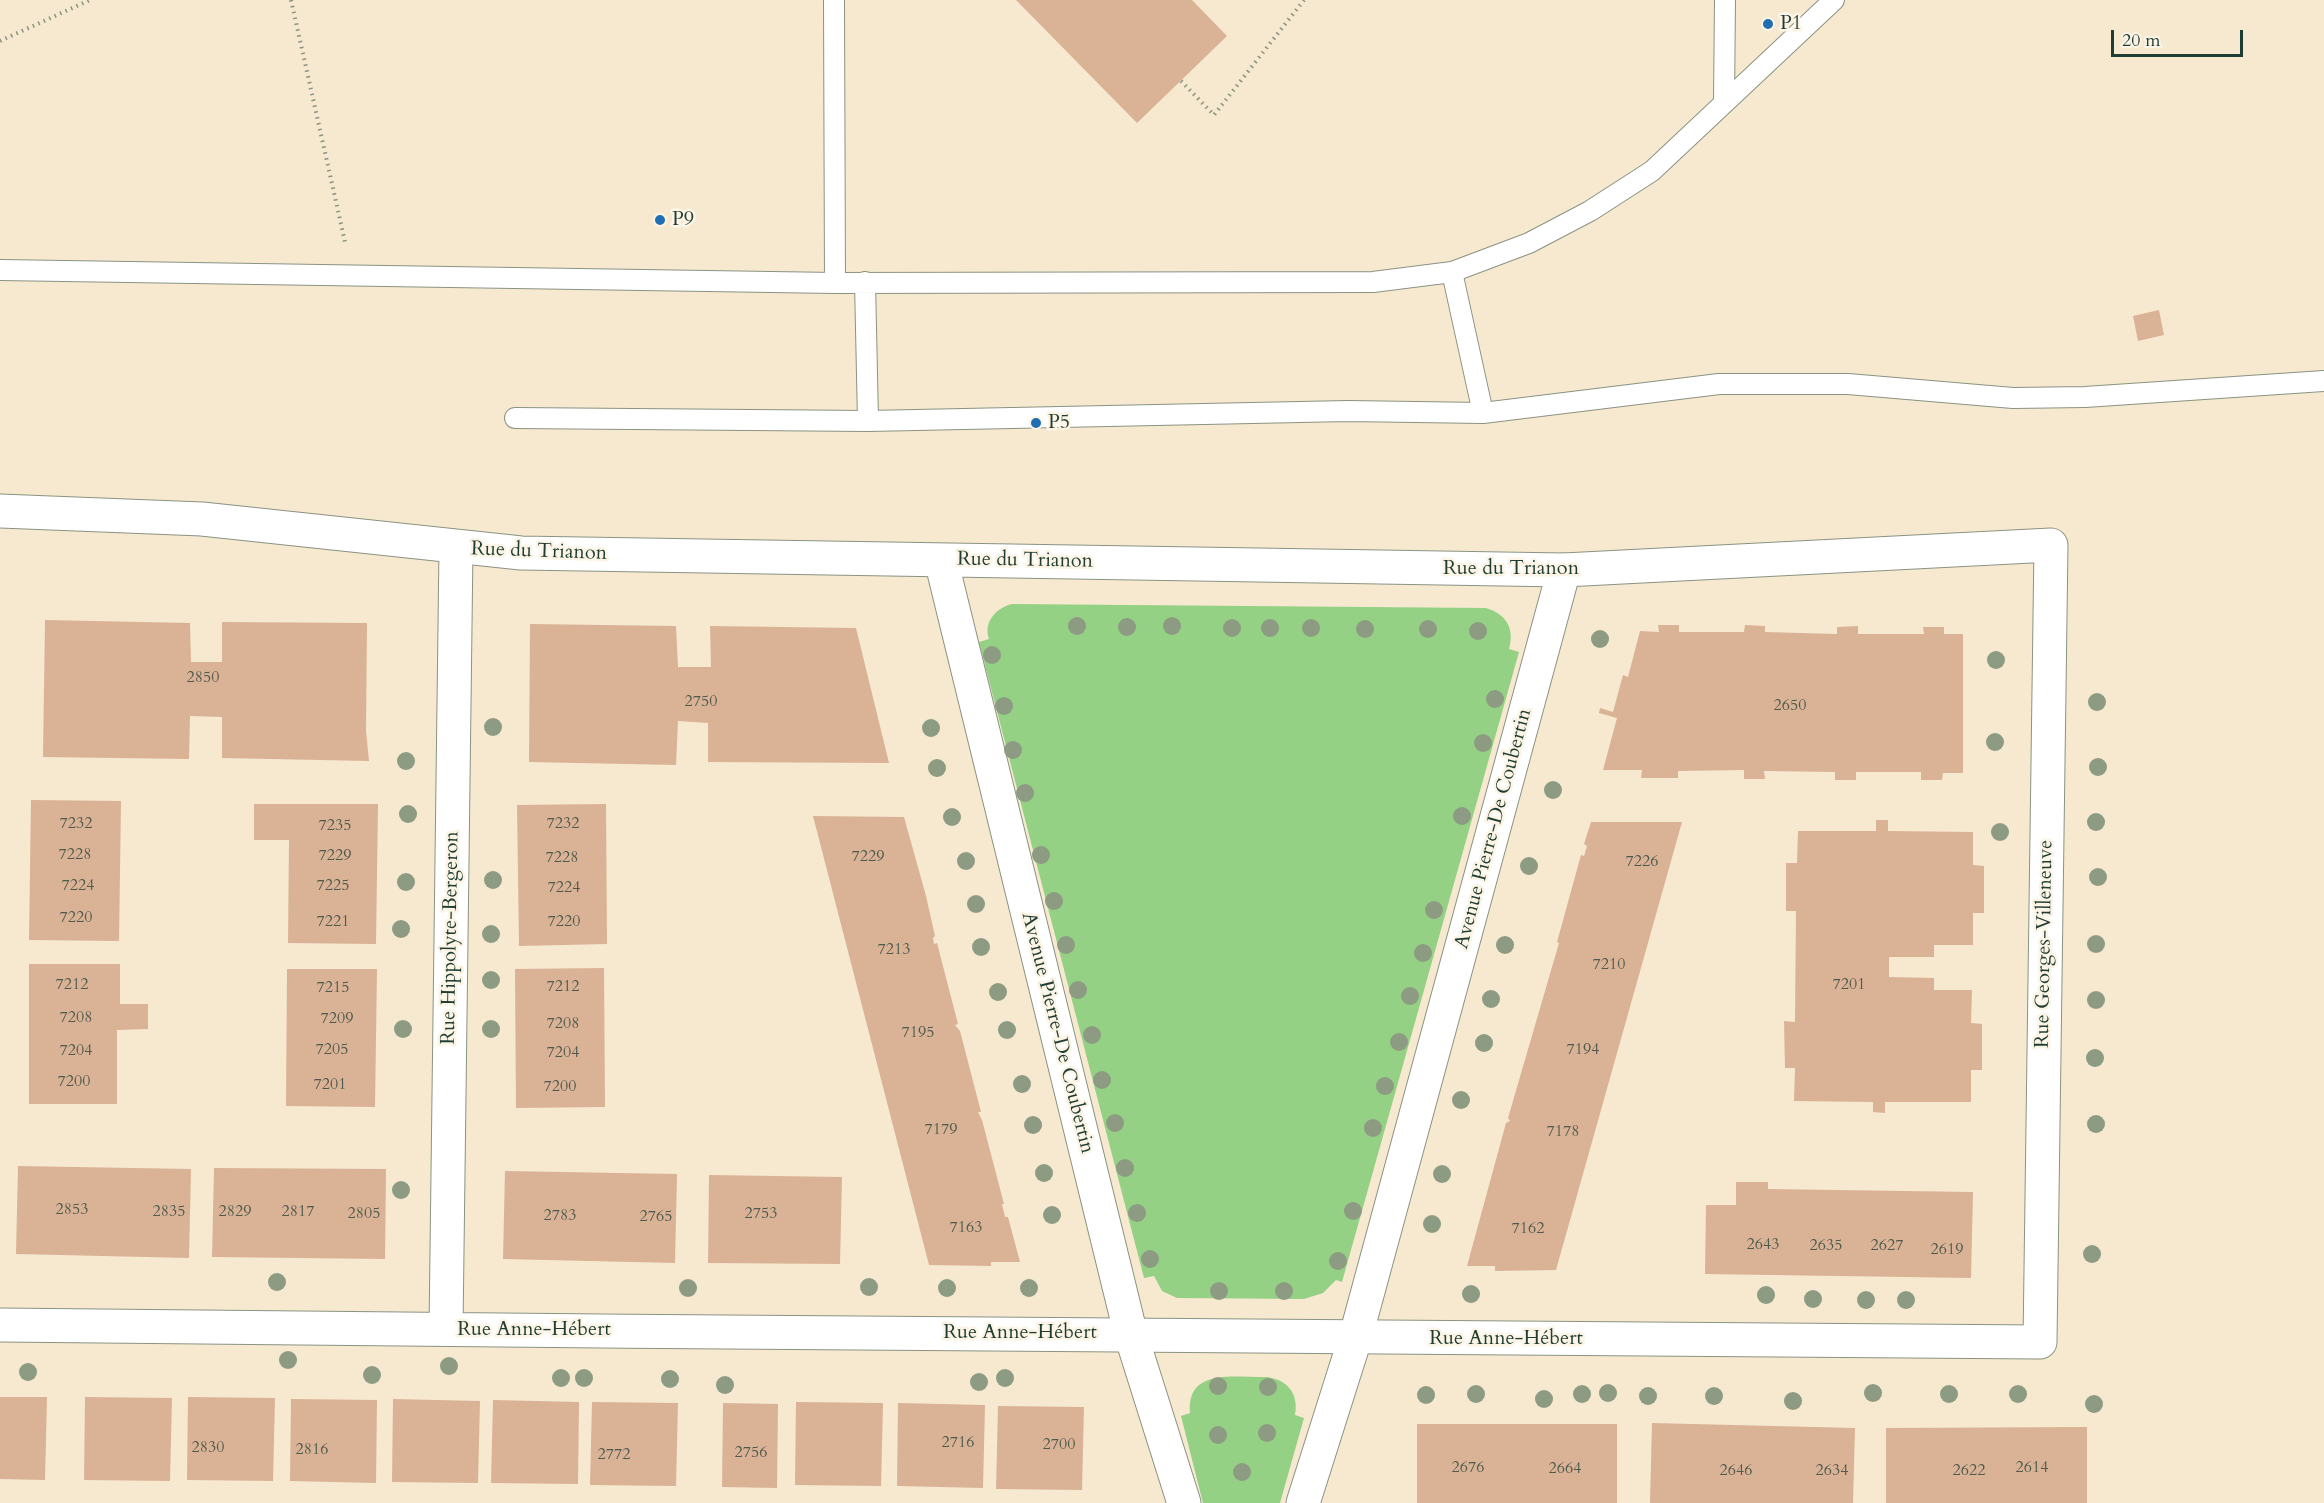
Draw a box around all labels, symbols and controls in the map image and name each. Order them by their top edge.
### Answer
place label: P1 [1780,12,1802,36]
marker: P1 [1761,17,1775,31]
scale bar [2114,18,2246,56]
text: 20 m [2122,28,2161,53]
place label: P9 [672,208,694,232]
marker: P9 [653,213,667,227]
place label: P5 [1048,411,1070,435]
marker: P5 [1029,416,1043,430]
street label: Rue du Trianon [471,538,607,566]
street label: Rue du Trianon [957,548,1093,574]
street label: Rue du Trianon [1443,557,1579,581]
house number: 2850 [187,668,219,688]
house number: 2750 [685,692,717,712]
house number: 2650 [1774,696,1806,716]
street label: Avenue Pierre-De Coubertin [1450,706,1538,952]
house number: 7232 [60,814,92,834]
house number: 7232 [547,814,579,834]
house number: 7235 [319,816,351,836]
street label: Rue Hippolyte-Bergeron [437,831,465,1045]
street label: Rue Georges-Villeneuve [2031,840,2059,1048]
house number: 7228 [59,845,91,865]
house number: 7229 [319,846,351,866]
house number: 7229 [852,847,884,867]
house number: 7228 [546,848,578,868]
house number: 7226 [1626,852,1658,872]
house number: 7224 [62,876,94,896]
house number: 7225 [317,876,349,896]
house number: 7224 [548,878,580,898]
house number: 7220 [60,908,92,928]
street label: Avenue Pierre-De Coubertin [1015,910,1099,1156]
house number: 7221 [317,912,349,932]
house number: 7220 [548,912,580,932]
house number: 7213 [878,940,910,960]
house number: 7210 [1593,955,1625,975]
house number: 7212 [56,975,88,995]
house number: 7201 [1833,975,1865,995]
house number: 7212 [547,977,579,997]
house number: 7215 [317,978,349,998]
house number: 7208 [60,1008,92,1028]
house number: 7209 [321,1009,353,1029]
house number: 7208 [547,1014,579,1034]
house number: 7195 [902,1023,934,1043]
house number: 7205 [316,1040,348,1060]
house number: 7194 [1567,1040,1599,1060]
house number: 7204 [60,1041,92,1061]
house number: 7204 [547,1043,579,1063]
house number: 7200 [58,1072,90,1092]
house number: 7201 [314,1075,346,1095]
house number: 7200 [544,1077,576,1097]
house number: 7179 [925,1120,957,1140]
house number: 7178 [1547,1122,1579,1142]
house number: 2853 [56,1200,88,1220]
house number: 2835 [153,1202,185,1222]
house number: 2829 [219,1202,251,1222]
house number: 2817 [282,1202,314,1222]
house number: 2805 [348,1204,380,1224]
house number: 2753 [745,1204,777,1224]
house number: 2783 [544,1206,576,1226]
house number: 2765 [640,1207,672,1227]
house number: 7163 [950,1218,982,1238]
house number: 7162 [1512,1219,1544,1239]
house number: 2643 [1747,1235,1779,1255]
house number: 2635 [1810,1236,1842,1256]
house number: 2627 [1871,1236,1903,1256]
house number: 2619 [1931,1240,1963,1260]
street label: Rue Anne-Hébert [457,1318,611,1342]
street label: Rue Anne-Hébert [943,1321,1097,1345]
street label: Rue Anne-Hébert [1429,1327,1583,1351]
house number: 2716 [942,1433,974,1453]
house number: 2700 [1043,1435,1075,1455]
house number: 2830 [192,1438,224,1458]
house number: 2816 [296,1440,328,1460]
house number: 2756 [735,1443,767,1463]
house number: 2772 [598,1445,630,1465]
house number: 2676 [1452,1458,1484,1478]
house number: 2614 [2016,1458,2048,1478]
house number: 2664 [1549,1459,1581,1479]
house number: 2646 [1720,1461,1752,1481]
house number: 2634 [1816,1461,1848,1481]
house number: 2622 [1953,1461,1985,1481]

